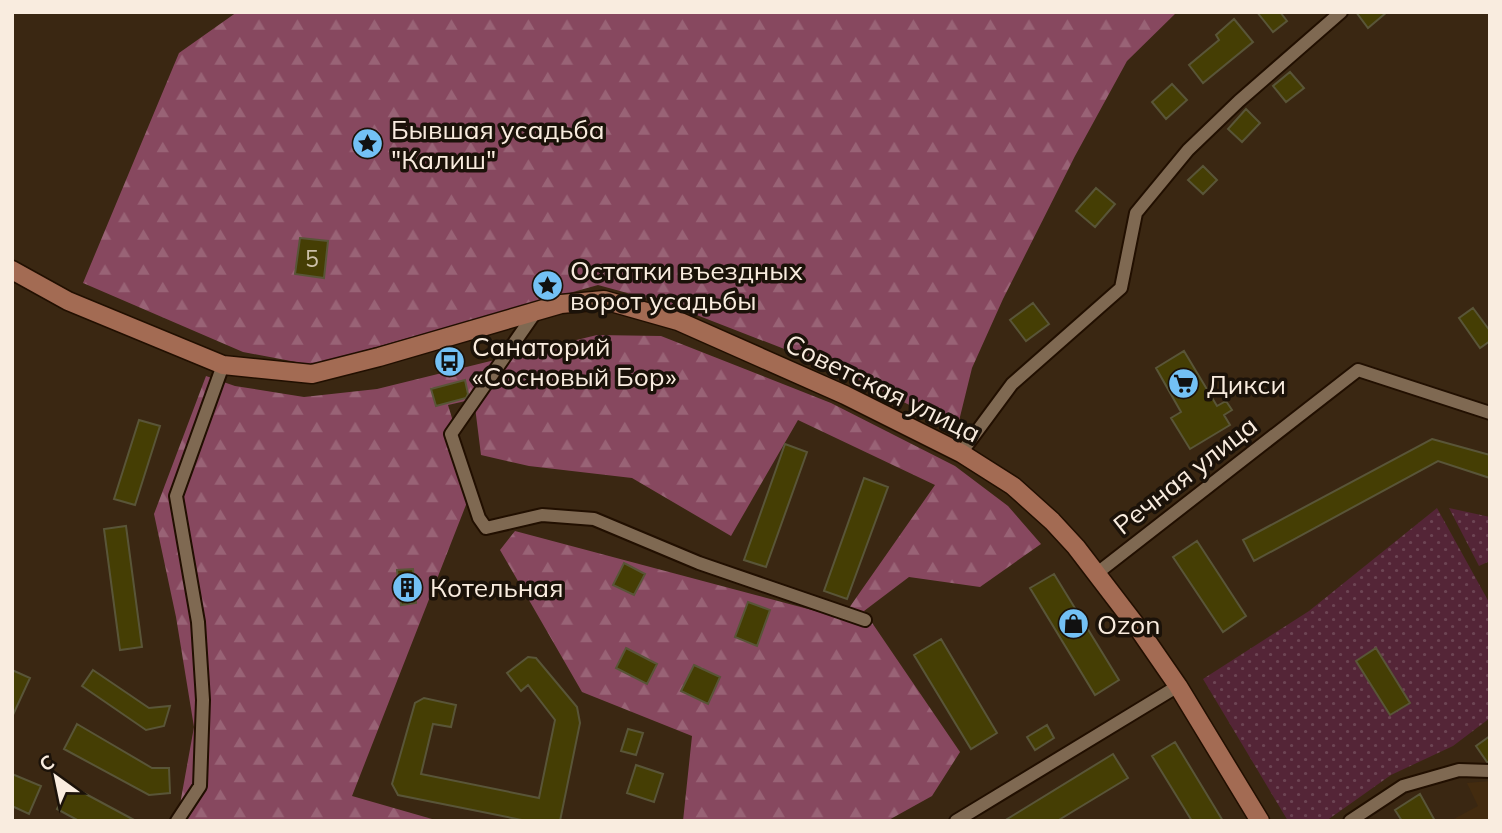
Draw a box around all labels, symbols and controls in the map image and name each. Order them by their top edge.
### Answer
place label: Бывшая усадьба "Калиш" [391,113,605,176]
place icon: Бывшая усадьба "Калиш" [351,127,385,161]
house number: 5 [305,244,319,273]
place label: Остатки въездных ворот усадьбы [570,254,803,317]
place icon: Остатки въездных ворот усадьбы [530,268,564,302]
street label: Советская улица [780,326,986,450]
place label: Санаторий «Сосновый Бор» [472,330,677,393]
bus stop icon: Санаторий «Сосновый Бор» [432,344,466,378]
supermarket icon: Дикси [1167,367,1201,401]
place label: Дикси [1207,368,1286,401]
street label: Речная улица [1106,409,1264,541]
building icon: Котельная [390,570,424,604]
place label: Котельная [430,571,563,604]
shop icon: Ozon [1057,607,1091,641]
place label: Ozon [1097,608,1160,641]
north arrow [21,742,91,812]
text: С [35,749,59,776]

